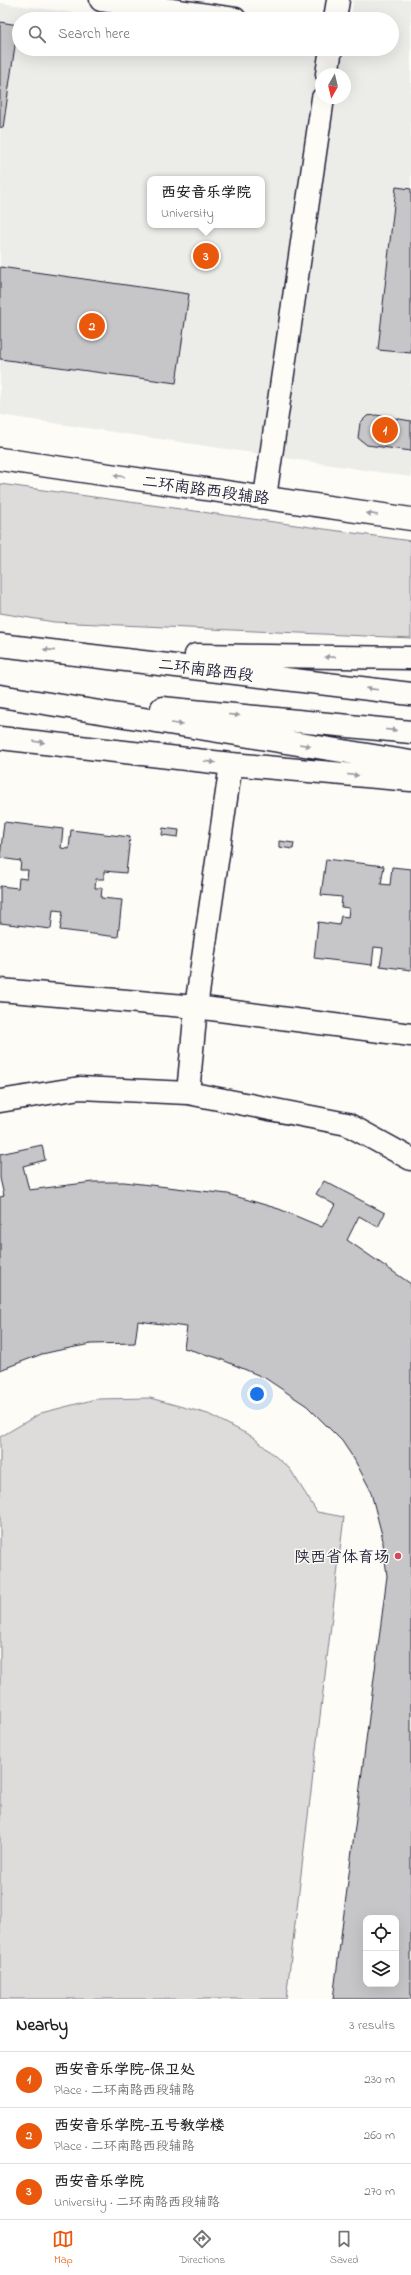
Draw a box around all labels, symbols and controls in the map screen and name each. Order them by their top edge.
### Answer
search box [12,12,399,56]
icon: search [26,23,48,45]
text: Search here [58,23,130,45]
north arrow [315,68,351,104]
popup [147,176,265,228]
text: 西安音乐学院 [161,182,251,204]
text: University [161,204,214,223]
pin: 3 [193,241,219,271]
pin: 2 [79,311,105,341]
pin: 1 [372,415,398,445]
street label: 二环南路西段辅路 [141,470,271,512]
one-way arrow [113,473,125,479]
one-way arrow [366,511,379,517]
one-way arrow [43,647,55,653]
street label: 二环南路西段 [157,653,255,689]
one-way arrow [323,654,336,660]
one-way arrow [366,686,378,692]
one-way arrow [228,712,240,719]
one-way arrow [171,721,183,727]
one-way arrow [385,727,397,733]
one-way arrow [33,739,45,745]
one-way arrow [299,742,311,748]
one-way arrow [204,759,216,765]
one-way arrow [347,772,359,779]
your location [247,1384,267,1404]
place label: 陕西省体育场 [294,1546,390,1570]
marker: 陕西省体育场 [393,1551,403,1561]
map controls [363,1915,399,1987]
button: locate [363,1915,399,1951]
button: layers [363,1951,399,1987]
text: Nearby [16,2013,68,2038]
text: 3 results [349,2016,395,2035]
text: 西安音乐学院-保卫处 [54,2059,195,2081]
text: 1 [27,2070,31,2089]
text: 230 m [364,2070,395,2089]
text: Place · 二环南路西段辅路 [54,2081,195,2100]
text: 西安音乐学院-五号教学楼 [54,2115,225,2137]
text: 2 [26,2126,32,2145]
text: 260 m [364,2126,395,2145]
text: Place · 二环南路西段辅路 [54,2137,195,2156]
text: 西安音乐学院 [54,2171,144,2193]
text: 3 [26,2182,32,2201]
text: 270 m [364,2182,395,2201]
text: University · 二环南路西段辅路 [54,2193,220,2212]
tab: Map [52,2228,74,2268]
tab: Directions [179,2228,225,2268]
tab: Saved [330,2228,359,2268]

